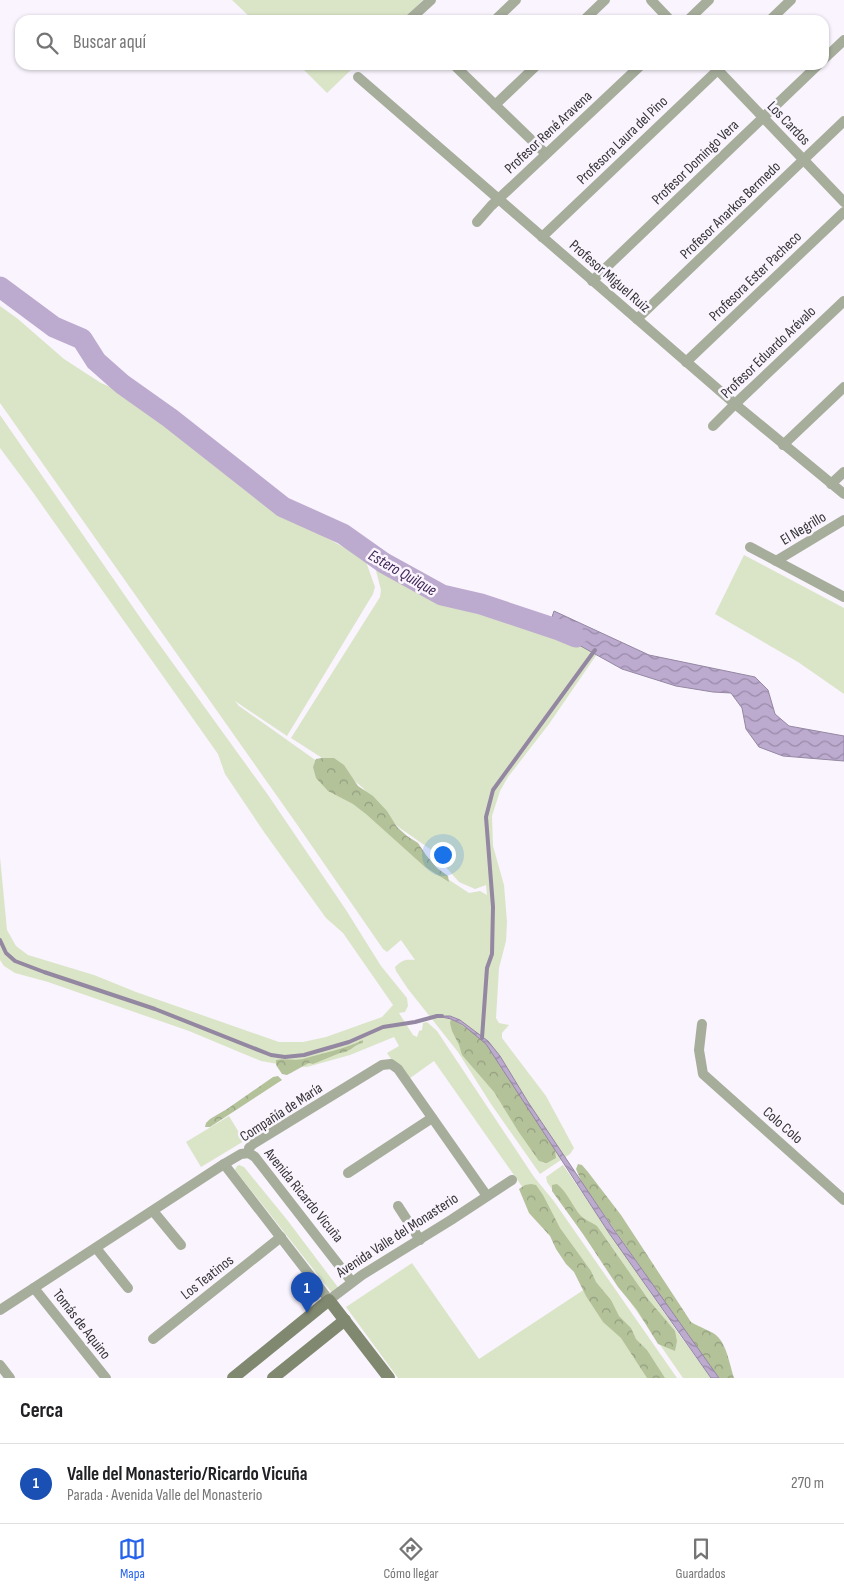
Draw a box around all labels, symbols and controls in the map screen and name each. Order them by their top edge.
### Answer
search box [15,15,829,70]
icon: search [33,29,61,57]
text: Buscar aquí [73,31,146,54]
street label: Profesor René Aravena [501,87,596,178]
street label: Profesora Laura del Pino [573,92,672,189]
street label: Los Cardos [763,97,814,149]
street label: Profesor Domingo Vera [648,116,743,209]
street label: Profesor Anarkos Bermedo [676,157,785,263]
street label: Profesora Ester Pacheco [705,227,806,325]
street label: Profesor Miguel Ruiz [565,236,655,317]
street label: Profesor Eduardo Arévalo [717,302,820,403]
street label: El Negrillo [777,507,830,549]
water label: Estero Quilque [365,546,440,600]
your location [430,842,456,868]
street label: Compañía de María [236,1079,326,1146]
street label: Colo Colo [759,1103,807,1148]
street label: Avenida Ricardo Vicuña [259,1144,348,1246]
street label: Avenida Valle del Monasterio [332,1189,462,1282]
street label: Los Teatinos [177,1251,237,1304]
pin: 1 [291,1272,323,1313]
street label: Tomás de Aquino [48,1285,115,1363]
text: Cerca [20,1398,63,1423]
text: Valle del Monasterio/Ricardo Vicuña [67,1463,308,1486]
text: 1 [33,1474,39,1493]
text: 270 m [791,1474,824,1493]
text: Parada · Avenida Valle del Monasterio [67,1486,262,1505]
tab: Mapa [118,1535,146,1582]
tab: Cómo llegar [383,1535,439,1582]
tab: Guardados [676,1535,725,1582]

